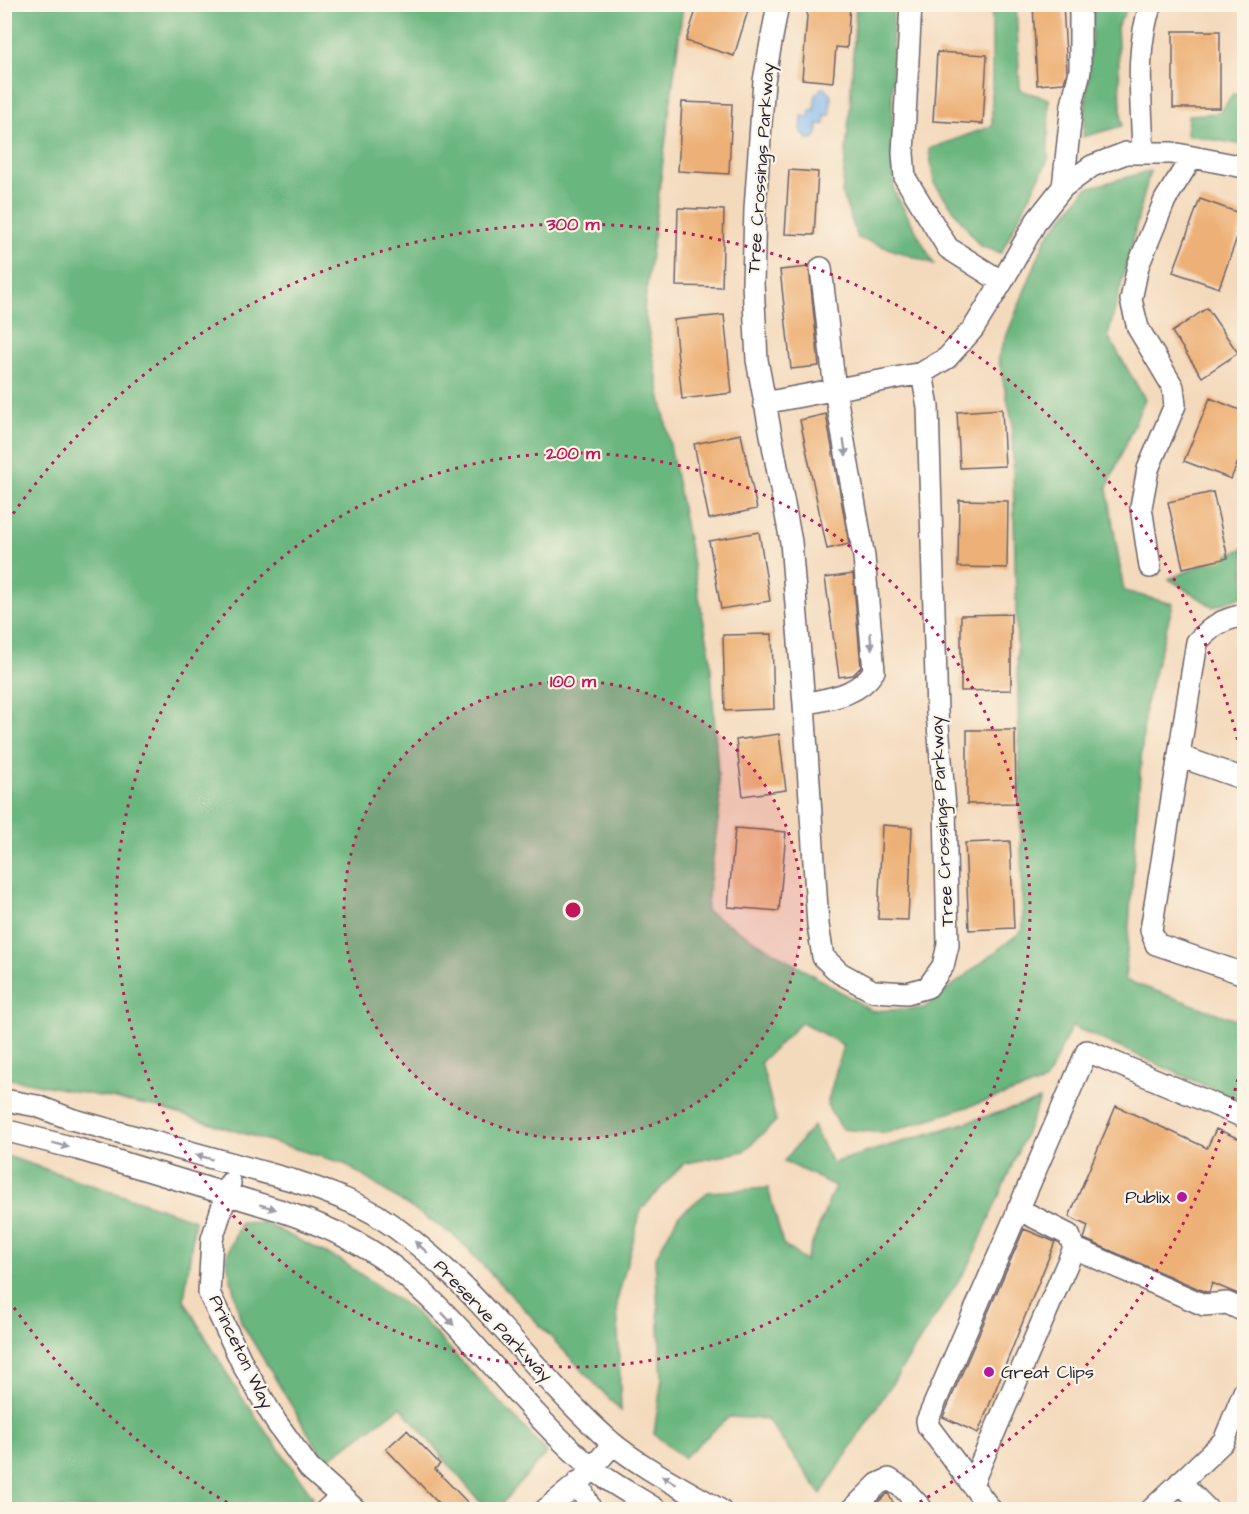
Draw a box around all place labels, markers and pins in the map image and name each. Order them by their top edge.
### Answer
centre of rings [563,900,583,920]
place label: Publix [1125,1185,1171,1210]
marker: Publix [1175,1190,1189,1204]
place label: Great Clips [1001,1360,1094,1385]
marker: Great Clips [982,1365,996,1379]

